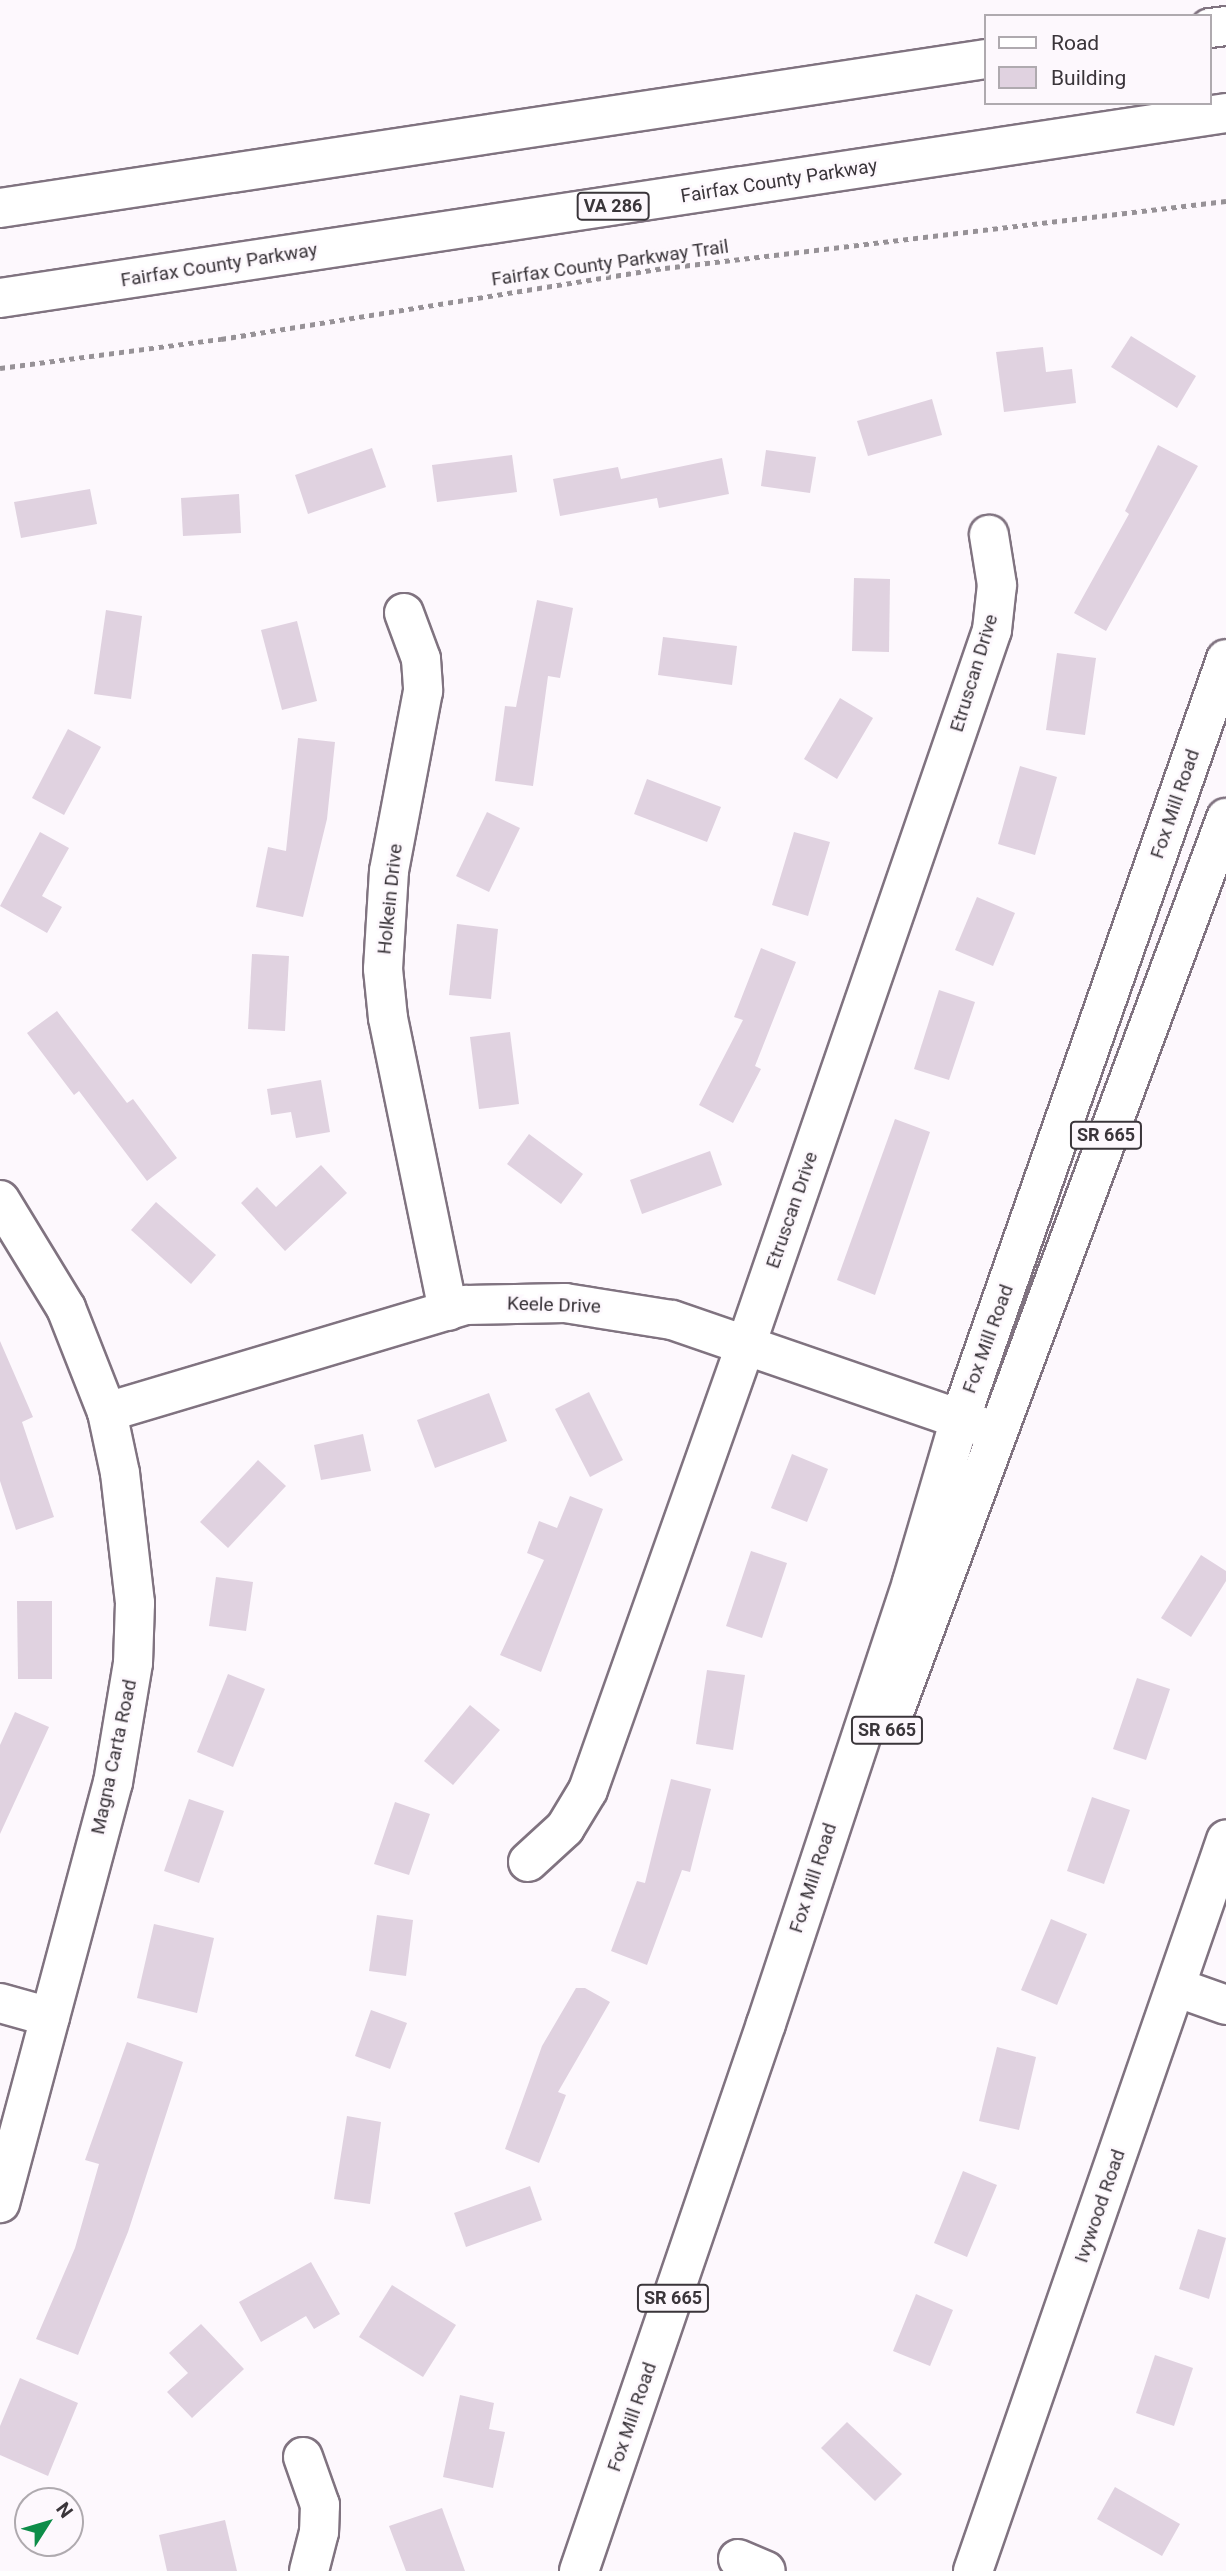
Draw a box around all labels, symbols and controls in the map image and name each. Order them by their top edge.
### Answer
legend [984,14,1212,105]
text: Road [1051,31,1099,55]
text: Building [1051,66,1126,90]
street label: Fairfax County Parkway [679,154,879,208]
road number: VA 286 [576,191,650,220]
street label: Fairfax County Parkway Trail [490,235,730,291]
street label: Fairfax County Parkway [119,238,319,292]
street label: Etruscan Drive [945,611,1003,735]
street label: Fox Mill Road [1146,746,1204,862]
street label: Holkein Drive [373,843,407,955]
road number: SR 665 [1069,1120,1143,1150]
street label: Etruscan Drive [761,1149,823,1271]
street label: Fox Mill Road [958,1282,1018,1396]
street label: Keele Drive [507,1292,601,1318]
street label: Magna Carta Road [86,1678,142,1836]
road number: SR 665 [850,1716,924,1744]
street label: Fox Mill Road [785,1820,841,1936]
street label: Ivywood Road [1070,2146,1130,2266]
road number: SR 665 [636,2284,710,2312]
street label: Fox Mill Road [603,2359,661,2475]
north arrow [14,2487,84,2557]
text: N [51,2498,78,2523]

